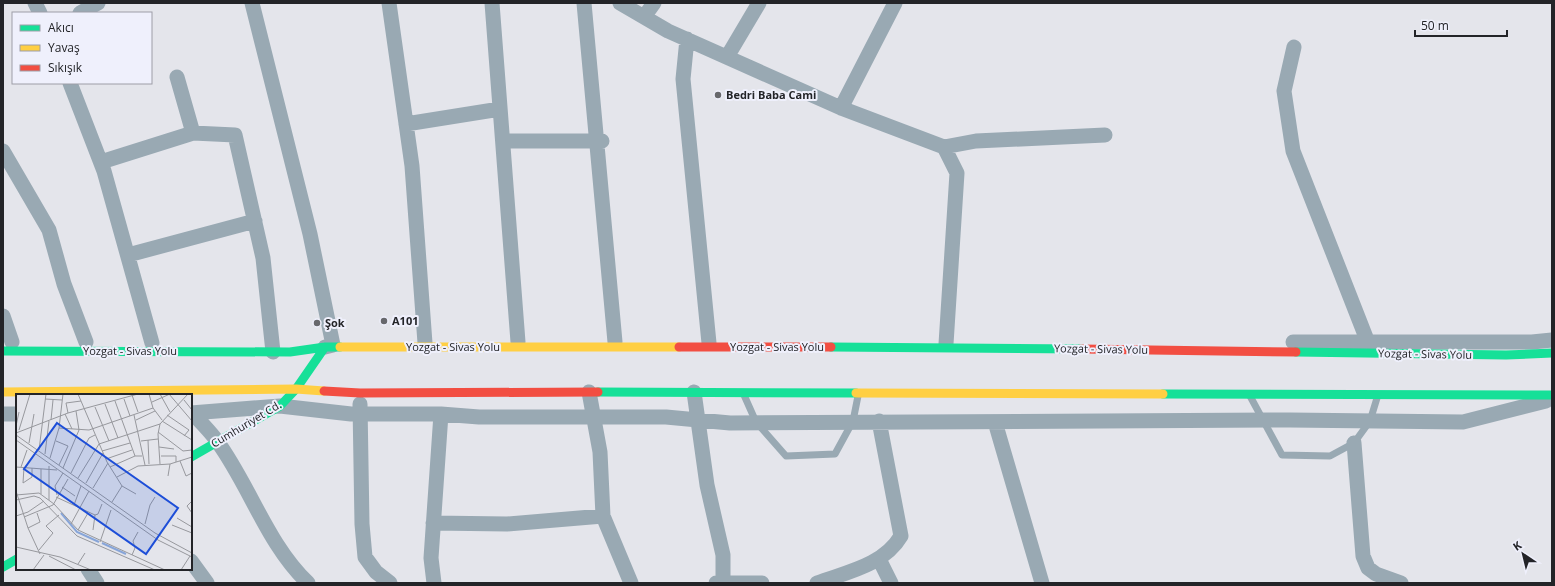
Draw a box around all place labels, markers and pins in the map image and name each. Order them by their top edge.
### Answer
place label: Bedri Baba Cami [726,87,816,102]
marker: Bedri Baba Cami [713,90,723,100]
place label: A101 [392,313,418,328]
place label: Şok [325,315,345,330]
marker: A101 [379,316,389,326]
marker: Şok [312,318,322,328]

